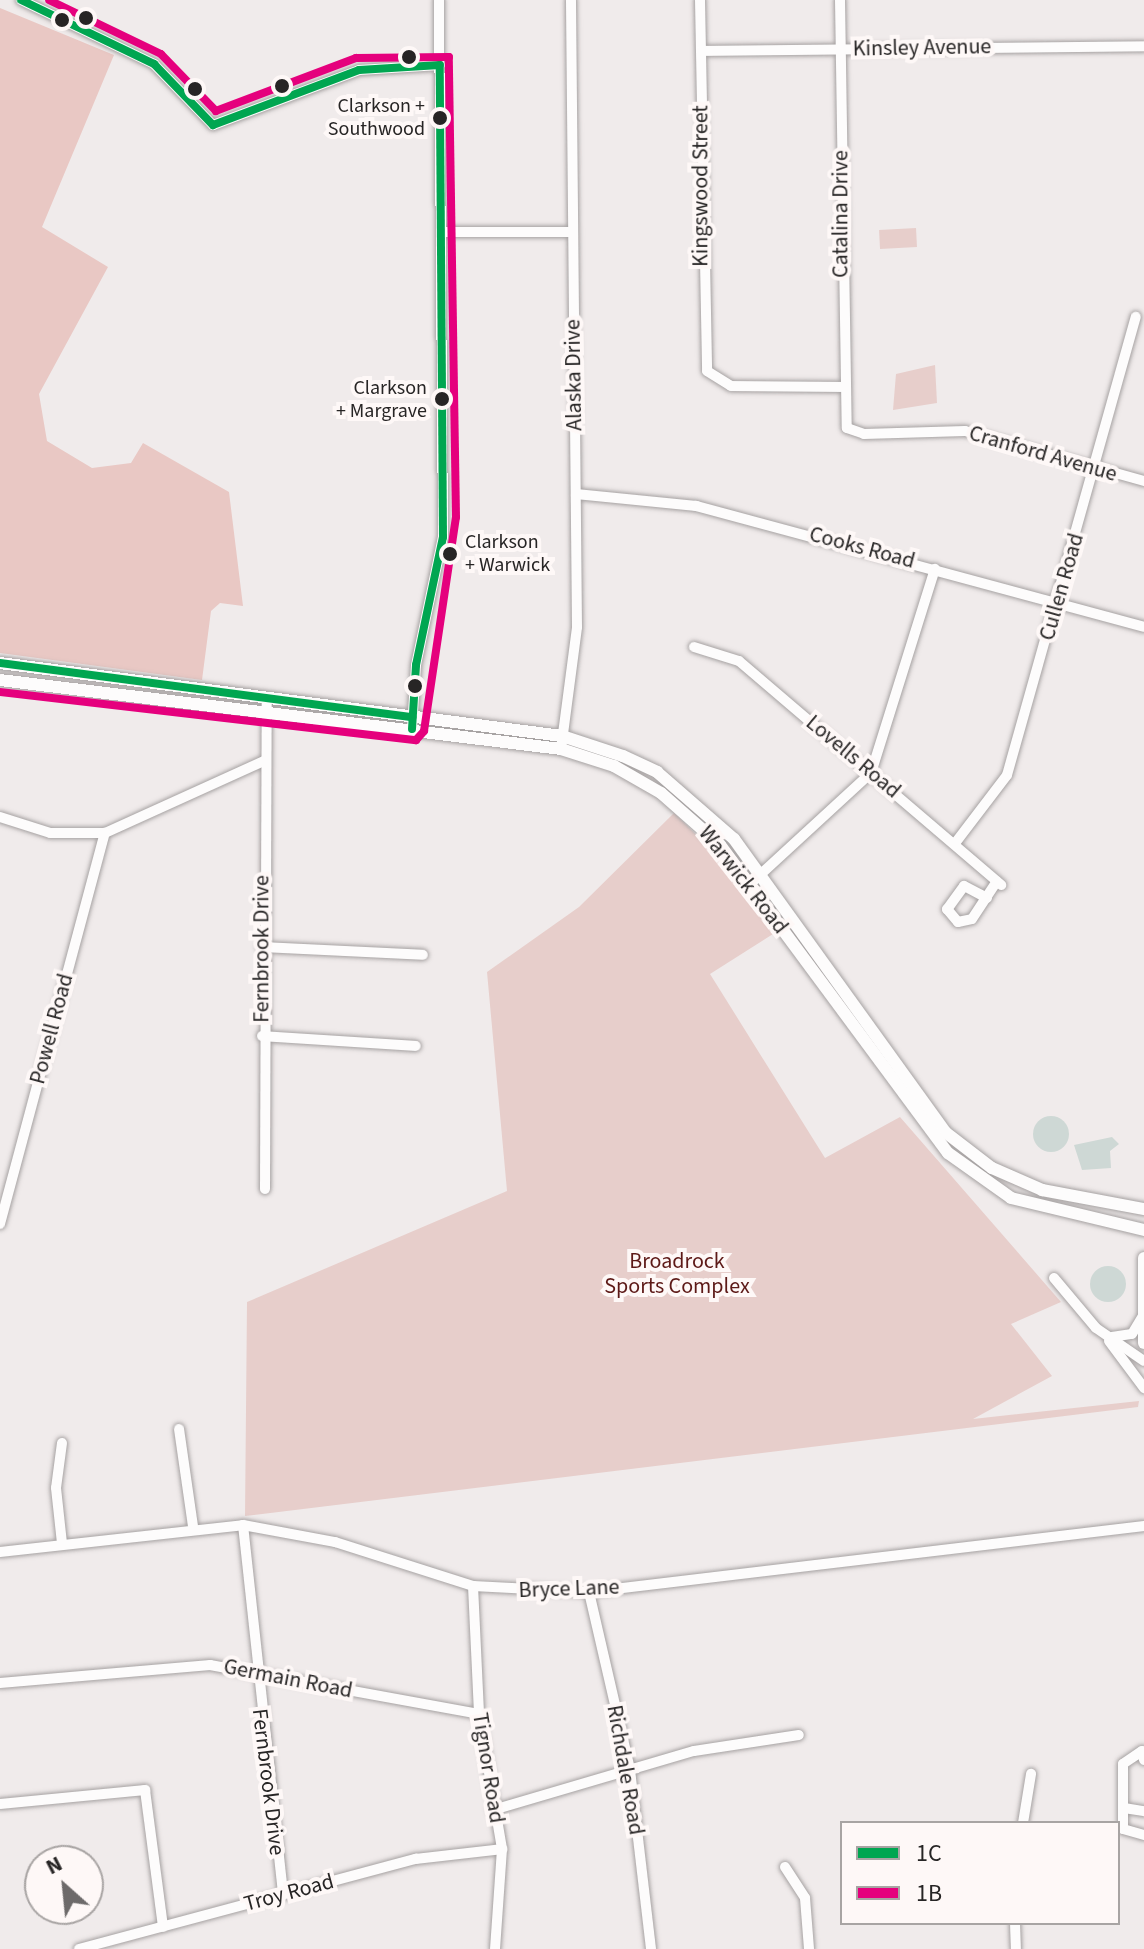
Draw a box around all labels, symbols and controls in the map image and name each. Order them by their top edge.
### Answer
unlabelled marker [78,10,94,26]
unlabelled marker [54,12,70,28]
street label: Kinsley Avenue [853,34,991,62]
unlabelled marker [401,49,417,65]
unlabelled marker [274,78,290,94]
unlabelled marker [187,81,203,97]
place label: Clarkson + Southwood [328,94,425,141]
street label: Kingswood Street [688,105,714,267]
marker: Clarkson + Southwood [432,110,448,126]
street label: Catalina Drive [828,150,854,278]
street label: Alaska Drive [560,319,588,431]
place label: Clarkson + Margrave [336,376,427,423]
marker: Clarkson + Margrave [434,391,450,407]
street label: Cranford Avenue [966,420,1120,488]
street label: Cooks Road [806,521,918,575]
place label: Clarkson + Warwick [465,530,550,577]
street label: Cullen Road [1034,530,1090,644]
marker: Clarkson + Warwick [442,546,458,562]
unlabelled marker [407,678,423,694]
street label: Lovells Road [800,710,906,804]
street label: Warwick Road [693,821,793,939]
street label: Fernbrook Drive [249,875,275,1023]
street label: Powell Road [25,971,79,1087]
park label: Broadrock Sports Complex [604,1248,750,1300]
street label: Bryce Lane [518,1574,620,1604]
street label: Germain Road [221,1654,355,1704]
street label: Richdale Road [601,1703,649,1837]
street label: Fernbrook Drive [246,1707,290,1857]
street label: Tignor Road [466,1711,510,1825]
legend [840,1821,1120,1925]
text: 1C [916,1836,942,1871]
north arrow [24,1845,104,1925]
text: N [40,1848,68,1883]
street label: Troy Road [241,1868,337,1918]
text: 1B [916,1876,942,1911]

